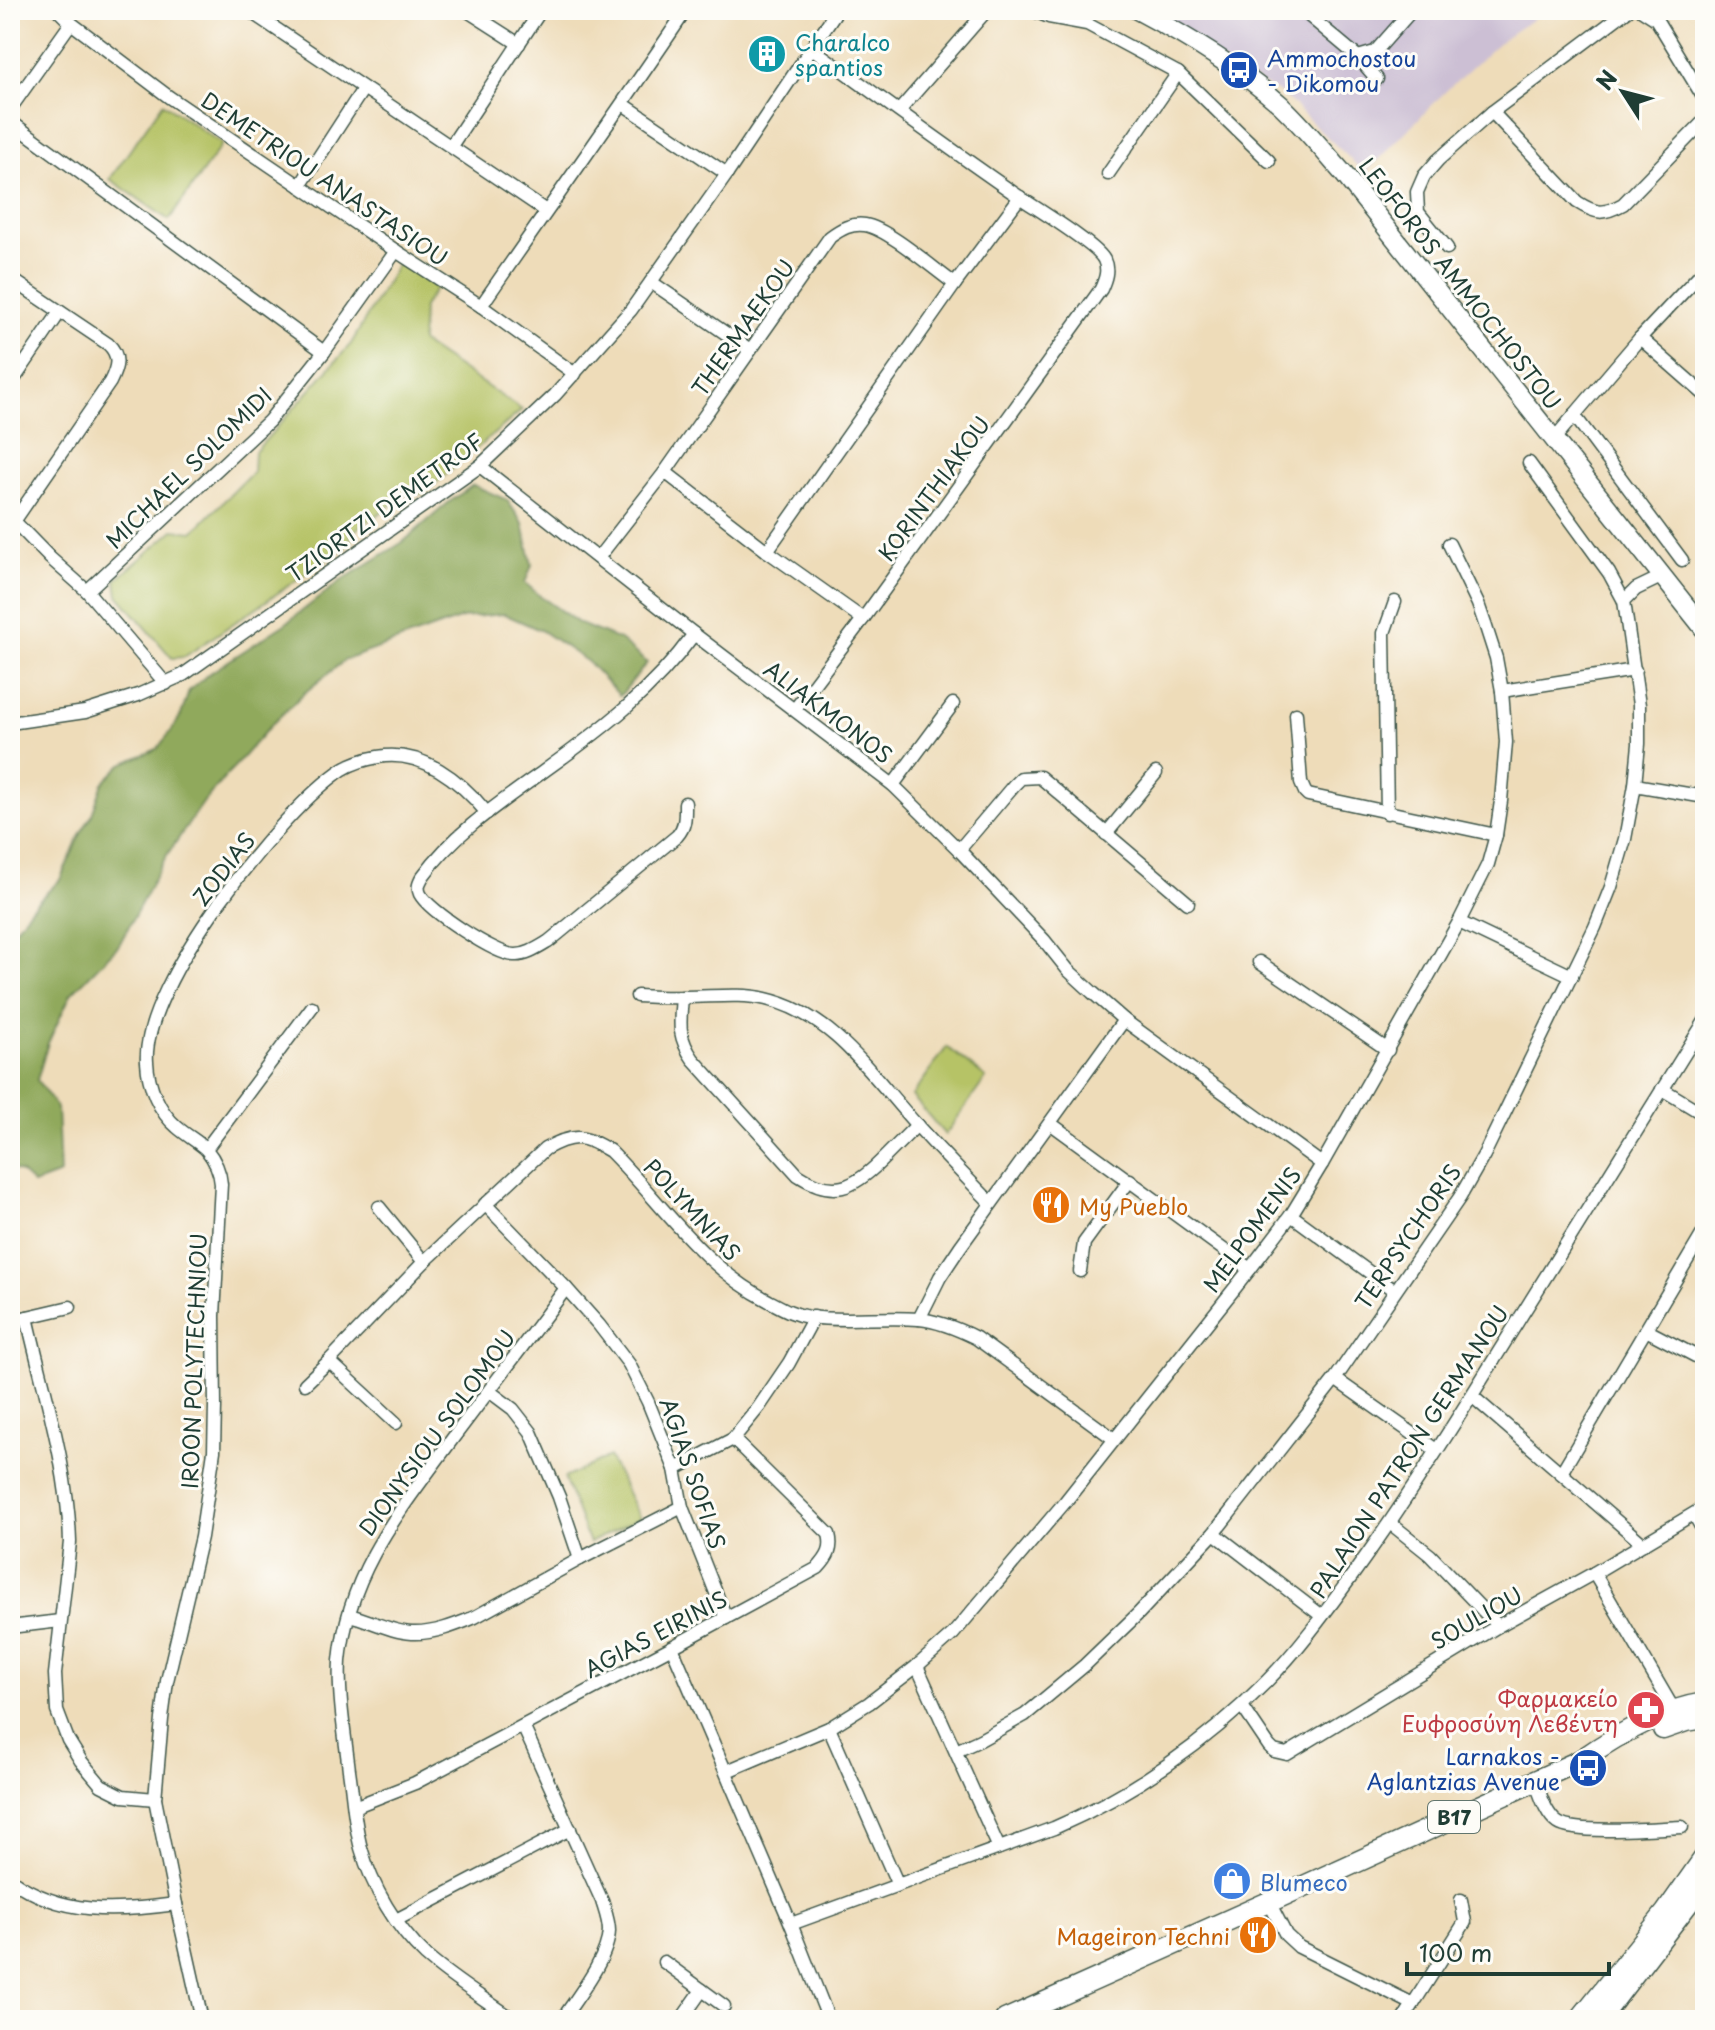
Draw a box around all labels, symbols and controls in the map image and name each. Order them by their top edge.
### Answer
place label: Charalco spantios [795,25,890,83]
building icon: Charalco spantios [746,33,788,75]
place label: Ammochostou - Dikomou [1267,41,1416,99]
bus stop icon: Ammochostou - Dikomou [1218,49,1260,91]
north arrow [1583,52,1663,132]
text: N [1587,63,1624,96]
street label: DEMETRIOU ANASTASIOU [195,83,455,273]
street label: LEOFOROS AMMOCHOSTOU [1352,150,1570,416]
street label: THERMAEKOU [682,252,802,402]
street label: MICHAEL SOLOMIDI [97,379,279,555]
street label: KORINTHIAKOU [869,409,997,567]
street label: TZIORTZI DEMETROF [279,424,489,590]
street label: ALIAKMONOS [758,652,900,770]
street label: ZODIAS [184,824,262,912]
street label: POLYMNIAS [637,1150,749,1268]
street label: TERPSYCHORIS [1346,1157,1468,1315]
street label: MELPOMENIS [1194,1159,1308,1299]
restaurant icon: My Pueblo [1030,1184,1072,1226]
place label: My Pueblo [1079,1189,1188,1222]
street label: IROON POLYTECHNIOU [172,1232,214,1490]
street label: PALAION PATRON GERMANOU [1301,1298,1515,1604]
street label: DIONYSIOU SOLOMOU [350,1322,522,1542]
street label: AGIAS SOFIAS [653,1393,735,1553]
street label: SOULIOU [1424,1577,1528,1657]
street label: AGIAS EIRINIS [578,1581,732,1685]
place label: Φαρμακείο Ευφροσύνη Λεβέντη [1402,1681,1618,1739]
pharmacy icon: Φαρμακείο Ευφροσύνη Λεβέντη [1625,1689,1667,1731]
place label: Larnakos - Aglantzias Avenue [1367,1739,1560,1797]
bus stop icon: Larnakos - Aglantzias Avenue [1567,1747,1609,1789]
road number: B17 [1428,1801,1480,1833]
shop icon: Blumeco [1211,1860,1253,1902]
place label: Blumeco [1260,1865,1348,1898]
restaurant icon: Mageiron Techni [1237,1914,1279,1956]
place label: Mageiron Techni [1056,1919,1230,1952]
scale bar [1407,1926,1609,1976]
text: 100 m [1419,1934,1492,1970]

